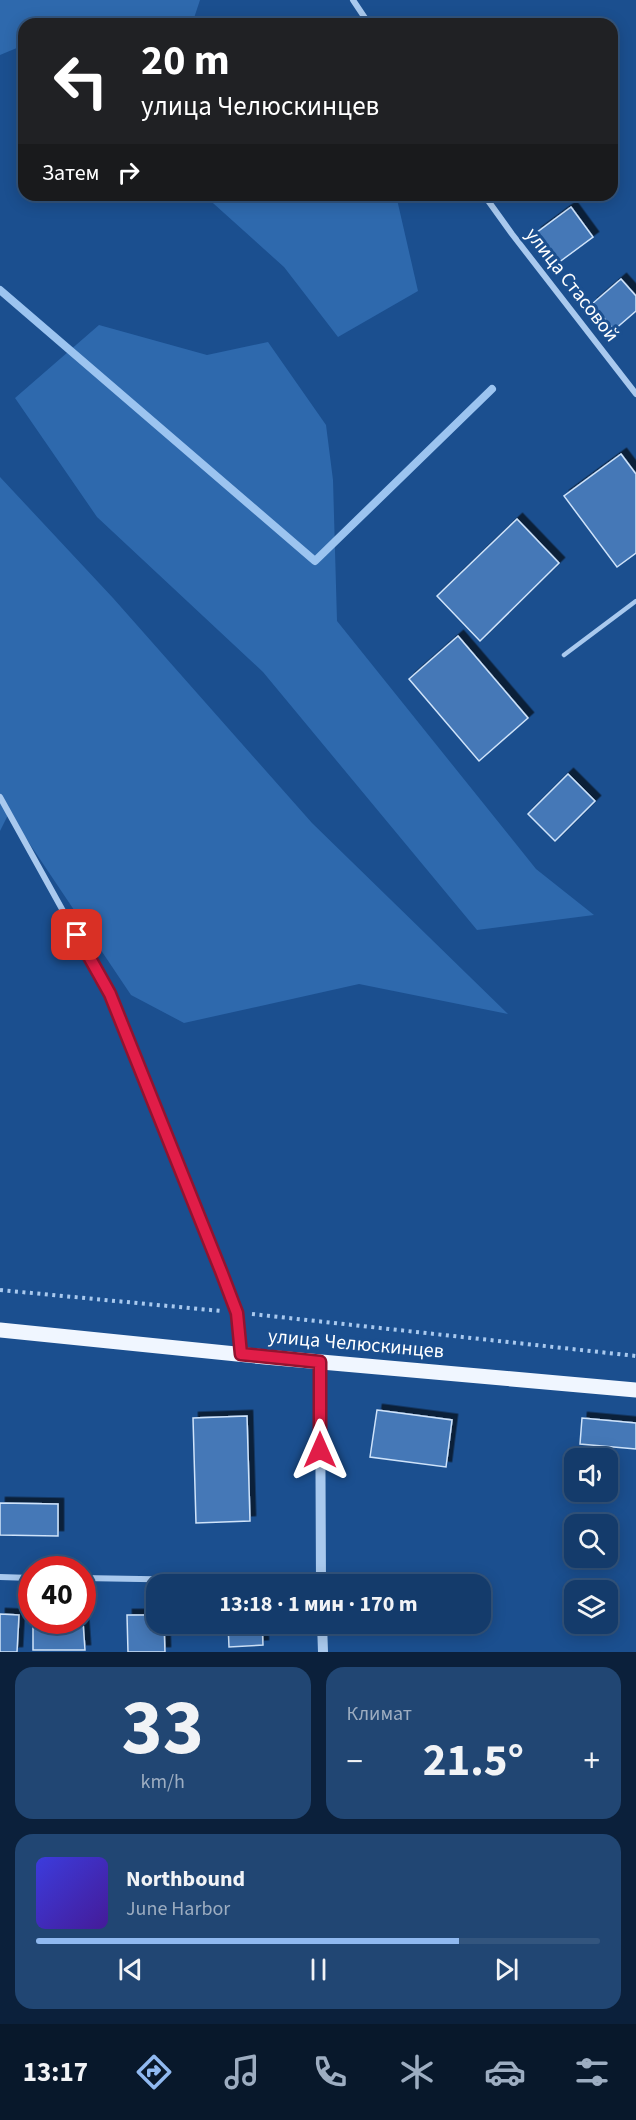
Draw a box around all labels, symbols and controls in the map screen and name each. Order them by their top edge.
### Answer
text: 20 m [141,31,230,91]
icon: left [42,42,120,120]
text: улица Челюскинцев [141,87,379,126]
icon: right [112,156,145,189]
text: Затем [42,157,100,189]
street label: улица Стасовой [518,222,626,348]
pin [51,909,102,960]
icon: arrive [60,918,93,951]
street label: улица Челюскинцев [267,1322,445,1366]
position arrow [288,1418,352,1482]
map controls [564,1448,618,1634]
button: sound [564,1448,618,1502]
button: search [564,1514,618,1568]
speed limit sign: 40 [18,1556,96,1634]
button: layers [564,1580,618,1634]
text: 13:18 · 1 мин · 170 m [219,1588,418,1620]
text: 33 [122,1673,204,1784]
text: Климат [347,1700,412,1728]
text: 21.5° [423,1729,524,1793]
text: − [347,1738,363,1785]
text: + [584,1738,600,1785]
text: km/h [141,1768,185,1796]
text: Northbound [126,1863,245,1895]
text: June Harbor [126,1895,230,1923]
icon: previous [114,1953,147,1986]
icon: pause [302,1953,335,1986]
icon: next [490,1953,523,1986]
icon: directions [133,2051,175,2093]
icon: music [221,2051,263,2093]
icon: phone [309,2051,351,2093]
icon: climate [396,2051,438,2093]
icon: car [484,2051,526,2093]
icon: filters [571,2051,613,2093]
text: 13:17 [23,2053,88,2092]

